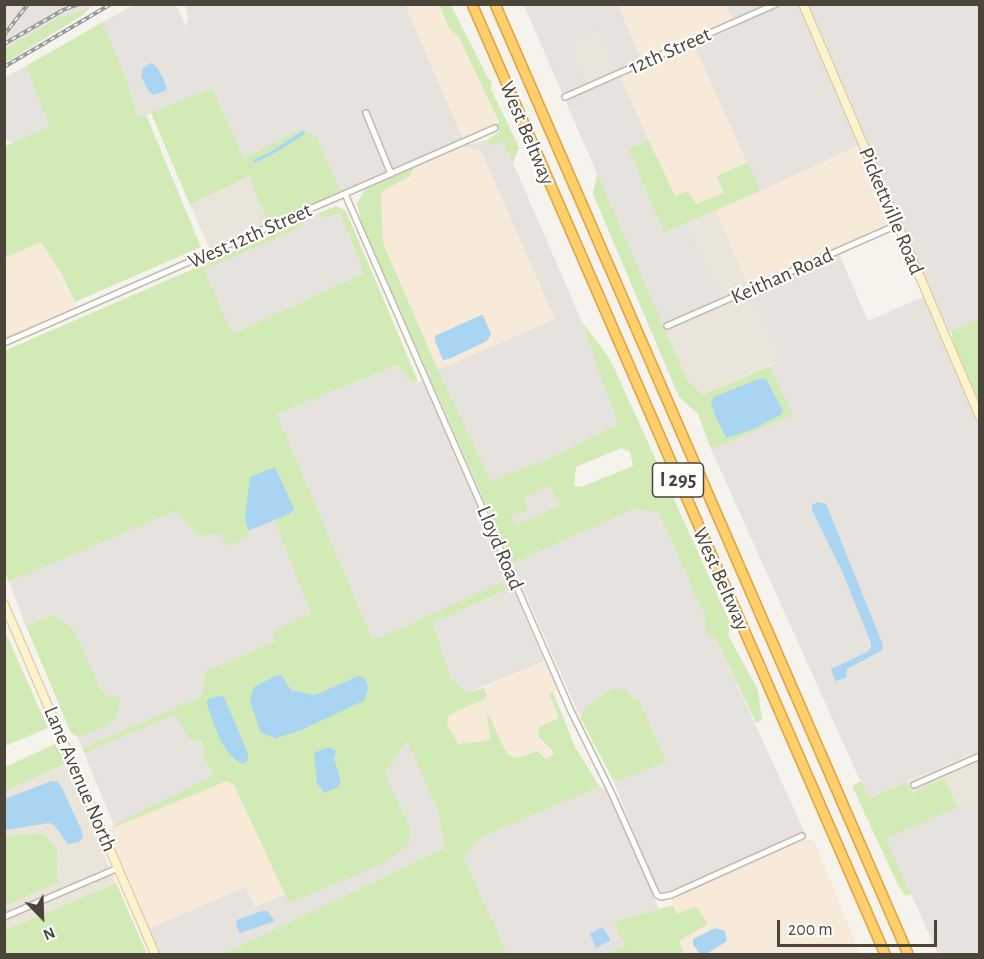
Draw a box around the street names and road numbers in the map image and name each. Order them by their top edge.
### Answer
street label: 12th Street [625,22,715,80]
street label: West Beltway [494,77,560,189]
street label: Pickettville Road [853,144,929,278]
street label: West 12th Street [184,197,316,275]
street label: Keithan Road [727,242,837,310]
road number: I 295 [652,463,704,497]
street label: Lloyd Road [471,502,529,594]
street label: West Beltway [687,523,755,635]
street label: Lane Avenue North [38,703,122,855]

